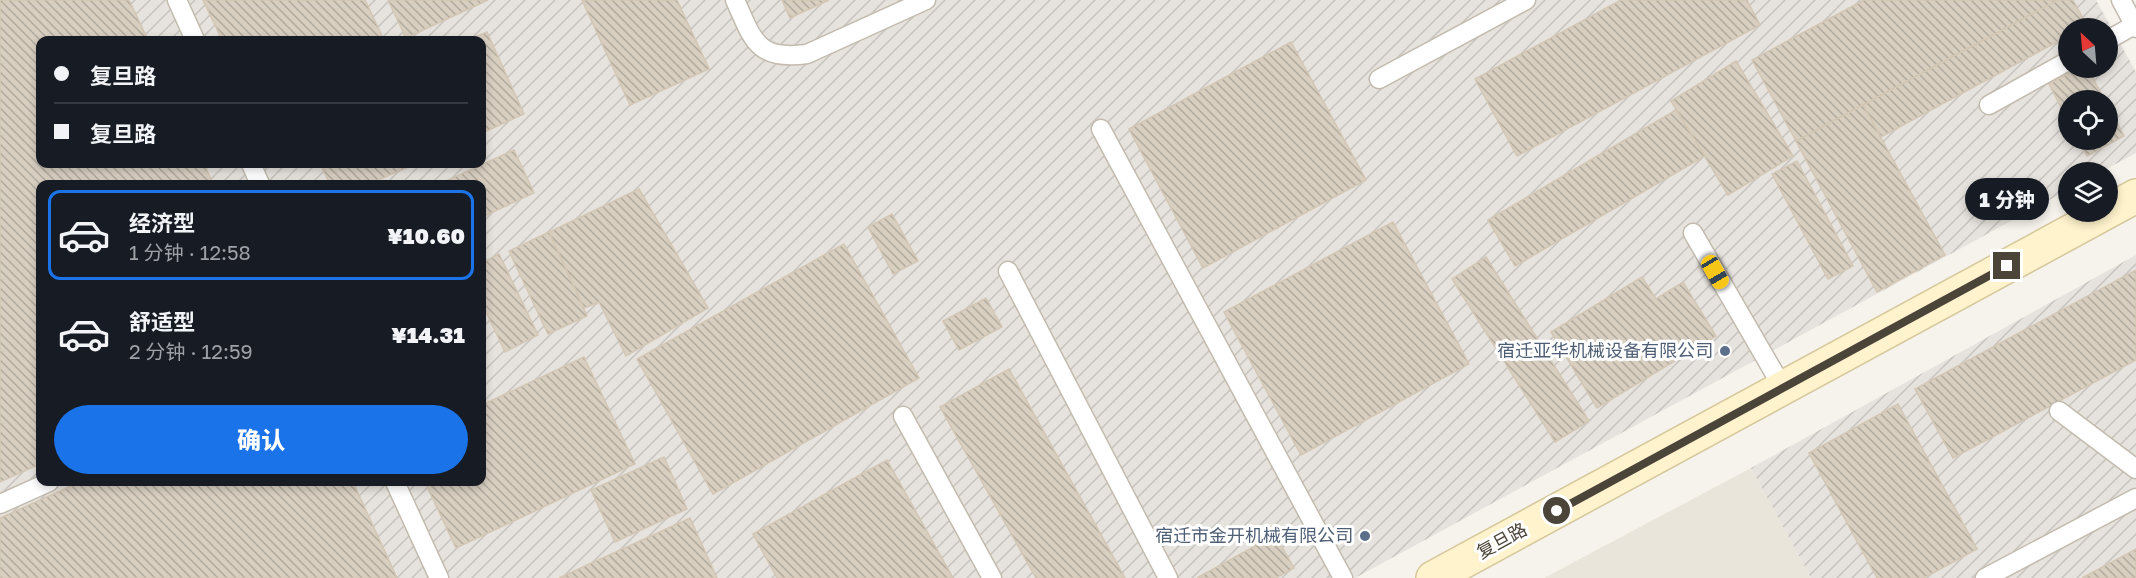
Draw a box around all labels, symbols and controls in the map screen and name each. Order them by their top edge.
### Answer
north arrow [2058,18,2118,78]
map controls [2058,18,2118,222]
text: 复旦路 [90,62,156,89]
button: locate [2058,90,2118,150]
text: 复旦路 [90,120,156,147]
button: layers [2058,162,2118,222]
callout: 1 分钟 [1965,179,2049,221]
text: 1 分钟 [1979,187,2035,211]
icon: car [57,208,111,262]
text: 经济型 [129,209,195,236]
text: ¥10.60 [387,222,465,249]
text: 1 分钟 · 12:58 [129,240,251,264]
car [1698,252,1732,292]
route end [1993,252,2020,279]
icon: car [57,307,111,361]
text: 舒适型 [129,308,195,335]
text: ¥14.31 [391,321,465,348]
text: 2 分钟 · 12:59 [129,339,253,363]
place label: 宿迁亚华机械设备有限公司 [1497,339,1713,361]
marker: 宿迁亚华机械设备有限公司 [1718,344,1732,358]
button: 确认 [54,405,468,474]
route start [1543,497,1570,524]
street label: 复旦路 [1473,517,1530,563]
place label: 宿迁市金开机械有限公司 [1155,524,1353,546]
marker: 宿迁市金开机械有限公司 [1358,529,1372,543]

